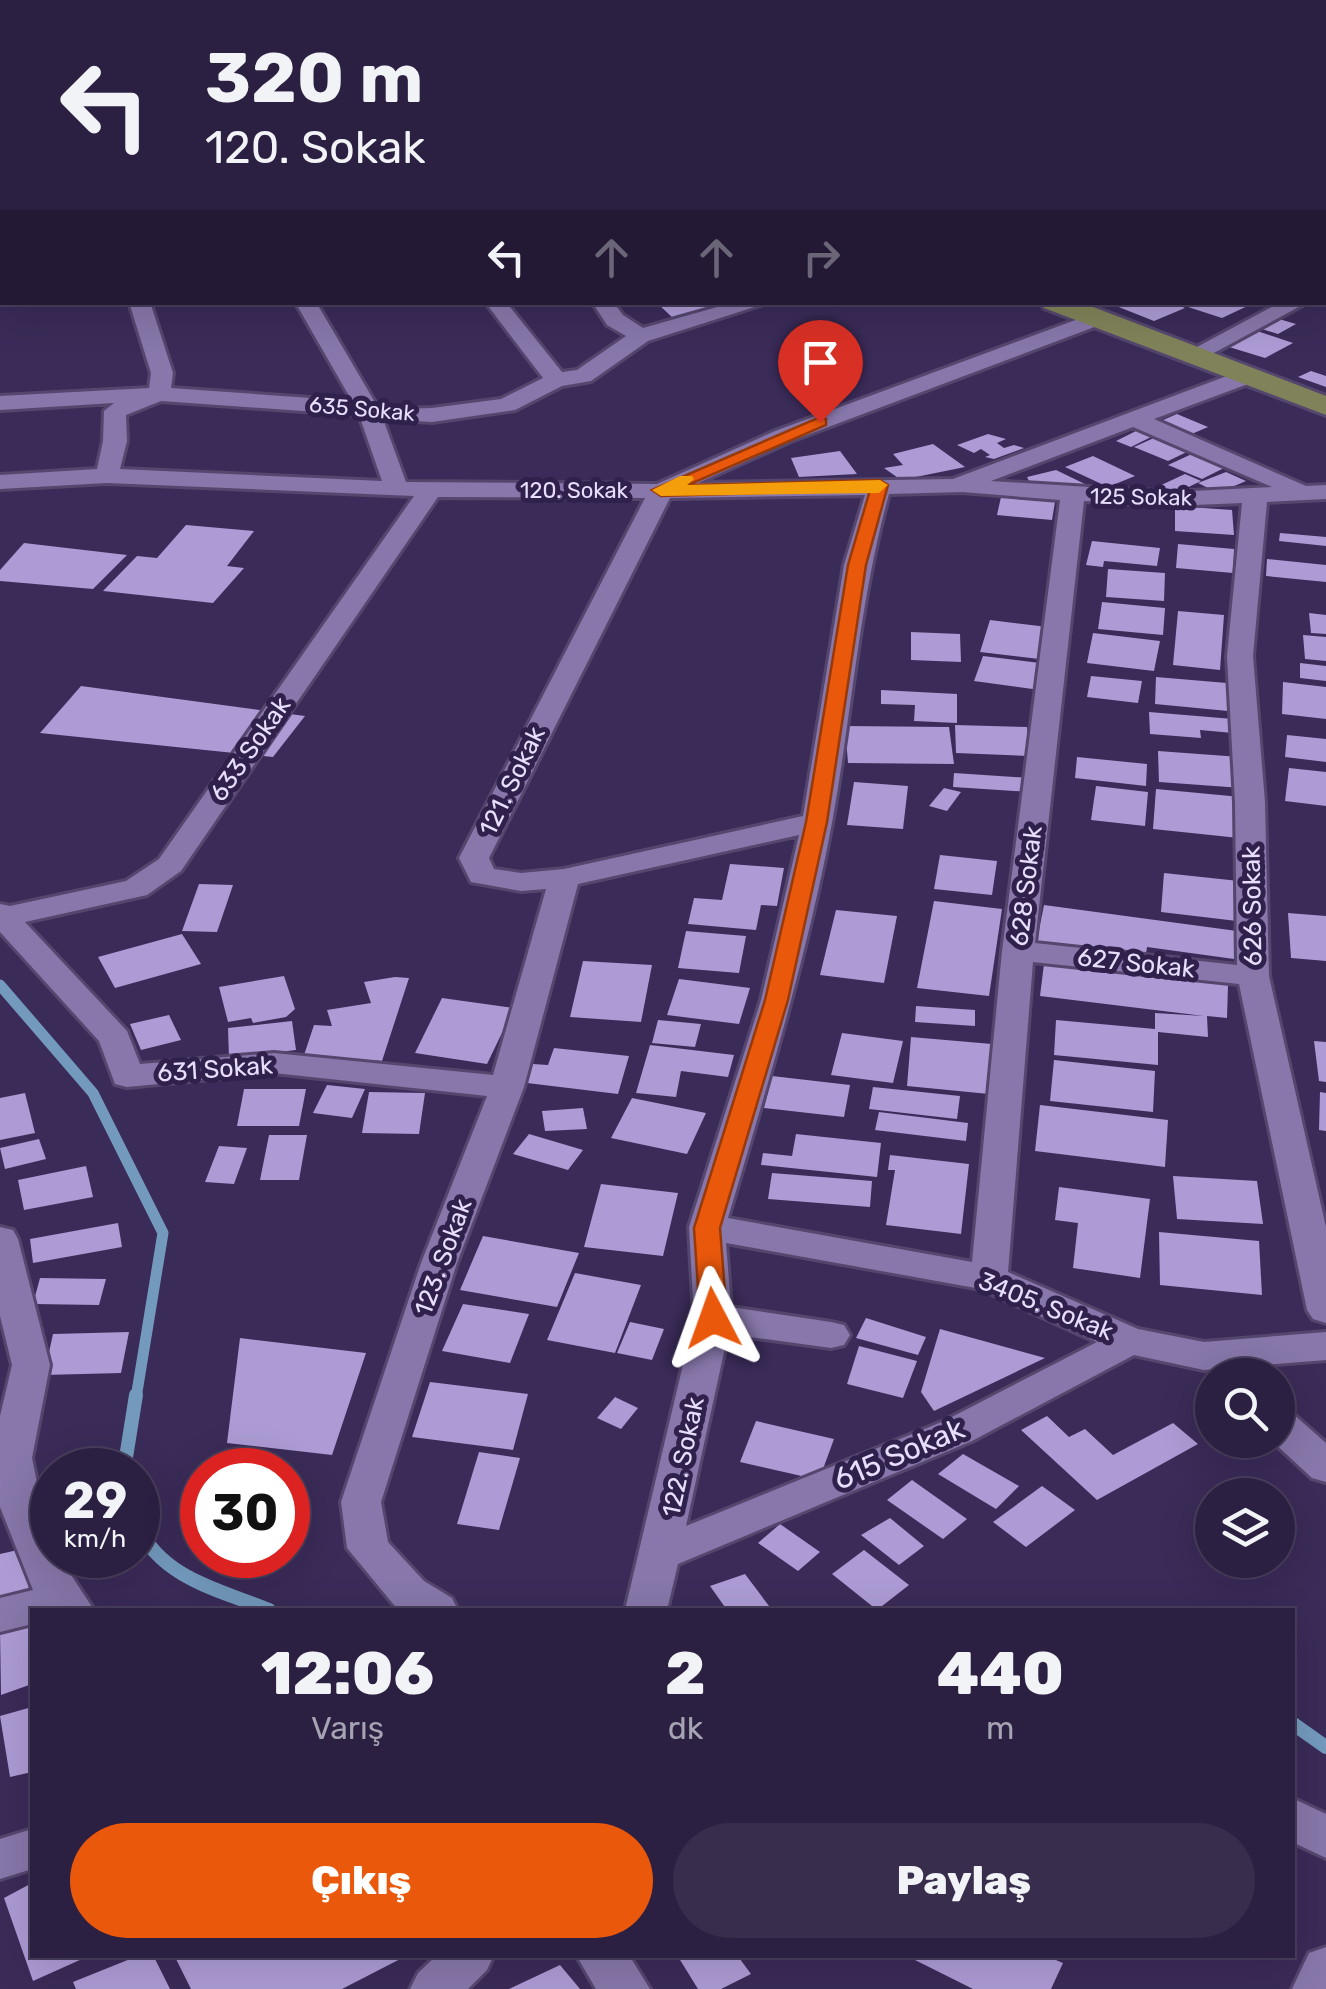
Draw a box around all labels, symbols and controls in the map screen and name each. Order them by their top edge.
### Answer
text: 320 m [205,37,423,120]
icon: left [40,40,170,170]
text: 120. Sokak [205,121,426,174]
icon: left [479,230,534,285]
icon: ahead [584,230,639,285]
icon: ahead [689,230,744,285]
icon: right [794,230,849,285]
pin [778,320,863,423]
icon: arrive [793,335,848,390]
street label: 635 Sokak [308,391,417,427]
street label: 120. Sokak [520,477,629,504]
street label: 125 Sokak [1090,483,1193,511]
street label: 633 Sokak [204,691,296,807]
street label: 121. Sokak [473,722,551,840]
street label: 628 Sokak [1004,824,1048,948]
street label: 626 Sokak [1236,846,1268,966]
street label: 627 Sokak [1076,942,1196,984]
street label: 631 Sokak [156,1050,274,1088]
street label: 123. Sokak [408,1195,478,1319]
position arrow [661,1266,765,1370]
street label: 3405. Sokak [974,1266,1118,1346]
map controls [1195,1358,1295,1578]
button: search [1195,1358,1295,1458]
street label: 122. Sokak [656,1394,710,1520]
street label: 615 Sokak [828,1410,970,1498]
speed limit sign: 30 [180,1448,310,1578]
text: 29 [63,1471,127,1531]
button: layers [1195,1478,1295,1578]
text: km/h [64,1524,126,1553]
text: 12:06 [261,1638,434,1709]
text: 2 [665,1638,706,1709]
text: 440 [937,1638,1064,1709]
text: Varış [311,1709,384,1747]
text: dk [668,1709,703,1747]
text: m [986,1709,1015,1747]
button: Çıkış [70,1823,653,1938]
button: Paylaş [673,1823,1255,1938]

